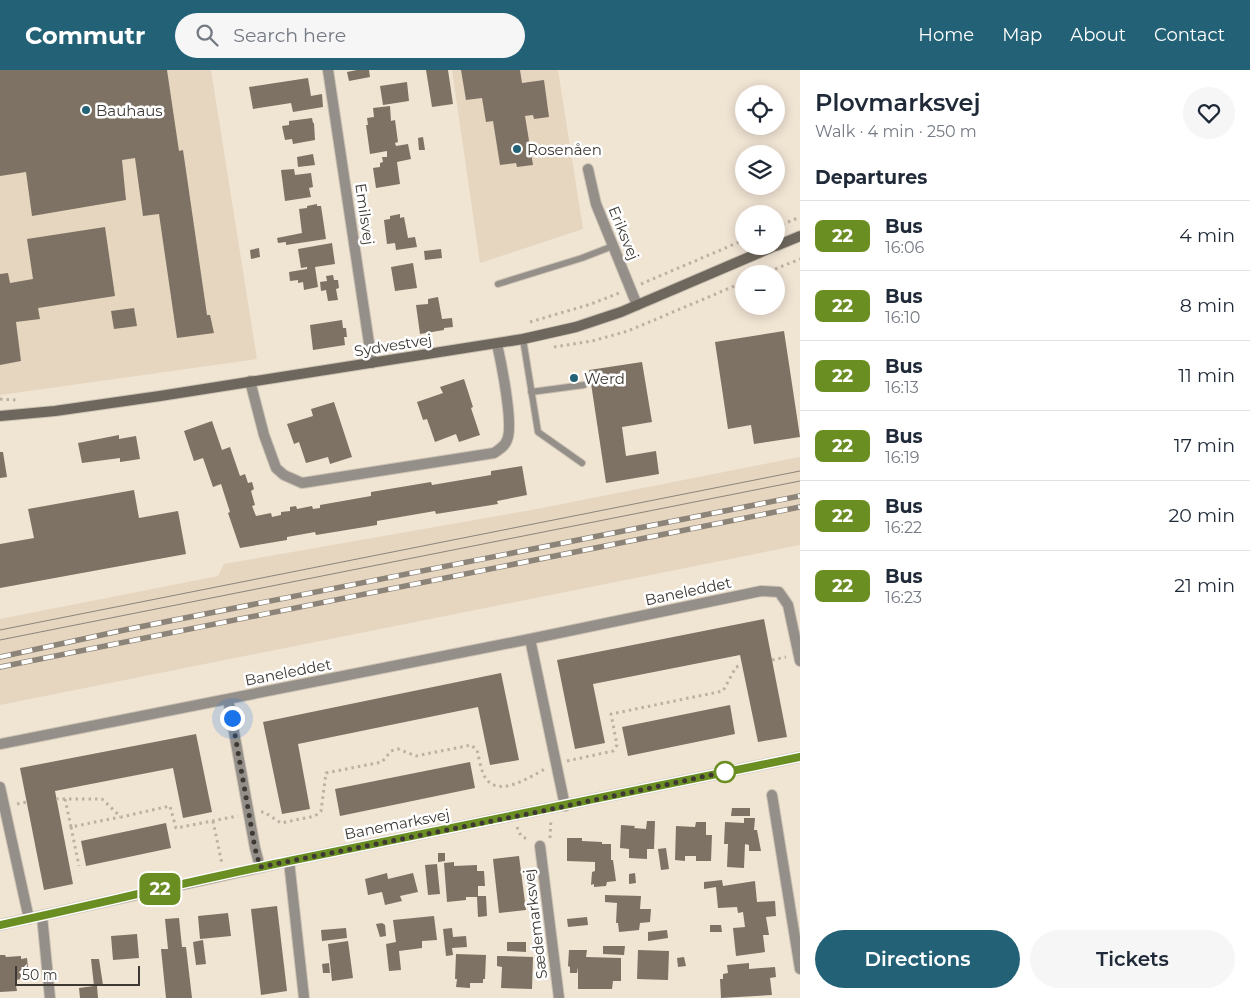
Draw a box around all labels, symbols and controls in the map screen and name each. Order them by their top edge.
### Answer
search box [175,13,525,58]
text: Commutr [25,21,145,50]
icon: search [193,21,221,49]
text: Search here [233,24,346,47]
text: Home [918,24,974,46]
text: Map [1002,24,1042,46]
text: About [1070,24,1126,46]
text: Contact [1154,24,1225,46]
map controls [735,85,785,315]
button: locate [735,85,785,135]
button: heart [1183,87,1235,139]
text: Plovmarksvej [815,88,980,117]
place label: Bauhaus [96,101,163,120]
marker: Bauhaus [80,104,92,116]
text: Walk · 4 min · 250 m [815,122,977,141]
place label: Rosenåen [527,140,602,159]
marker: Rosenåen [511,143,523,155]
button: layers [735,145,785,195]
text: Departures [815,166,927,189]
street label: Emilsvej [351,182,379,246]
street label: Eriksvej [605,203,643,263]
button: + [735,205,785,255]
text: Bus [885,215,923,238]
text: 4 min [1179,224,1235,247]
text: 22 [832,225,853,247]
text: 16:06 [885,238,924,257]
button: − [735,265,785,315]
text: Bus [885,285,923,308]
text: 8 min [1180,294,1235,317]
text: 22 [832,295,853,317]
text: 16:10 [885,308,920,327]
street label: Sydvestvej [353,329,433,361]
text: Bus [885,355,923,378]
text: 11 min [1178,364,1235,387]
text: 22 [832,365,853,387]
place label: Werd [584,369,625,388]
marker: Werd [568,372,580,384]
text: 16:13 [885,378,919,397]
text: Bus [885,425,923,448]
text: 17 min [1174,434,1235,457]
text: 22 [832,435,853,457]
text: 16:19 [885,448,919,467]
text: Bus [885,495,923,518]
text: 20 min [1169,504,1235,527]
text: 22 [832,505,853,527]
text: 16:22 [885,518,922,537]
text: Bus [885,565,923,588]
street label: Baneleddet [643,573,733,609]
text: 21 min [1174,574,1235,597]
text: 22 [832,575,853,597]
text: 16:23 [885,588,922,607]
street label: Baneleddet [243,654,333,690]
your location [220,706,245,731]
unlabelled marker [714,761,736,783]
street label: Banemarksvej [343,804,451,844]
street label: Sædemarksvej [519,868,551,980]
line badge: 22 [138,873,182,905]
text: 22 [149,878,171,900]
button: Directions [815,930,1020,988]
button: Tickets [1030,930,1235,988]
scale bar [15,963,140,986]
text: 50 m [22,966,58,984]

